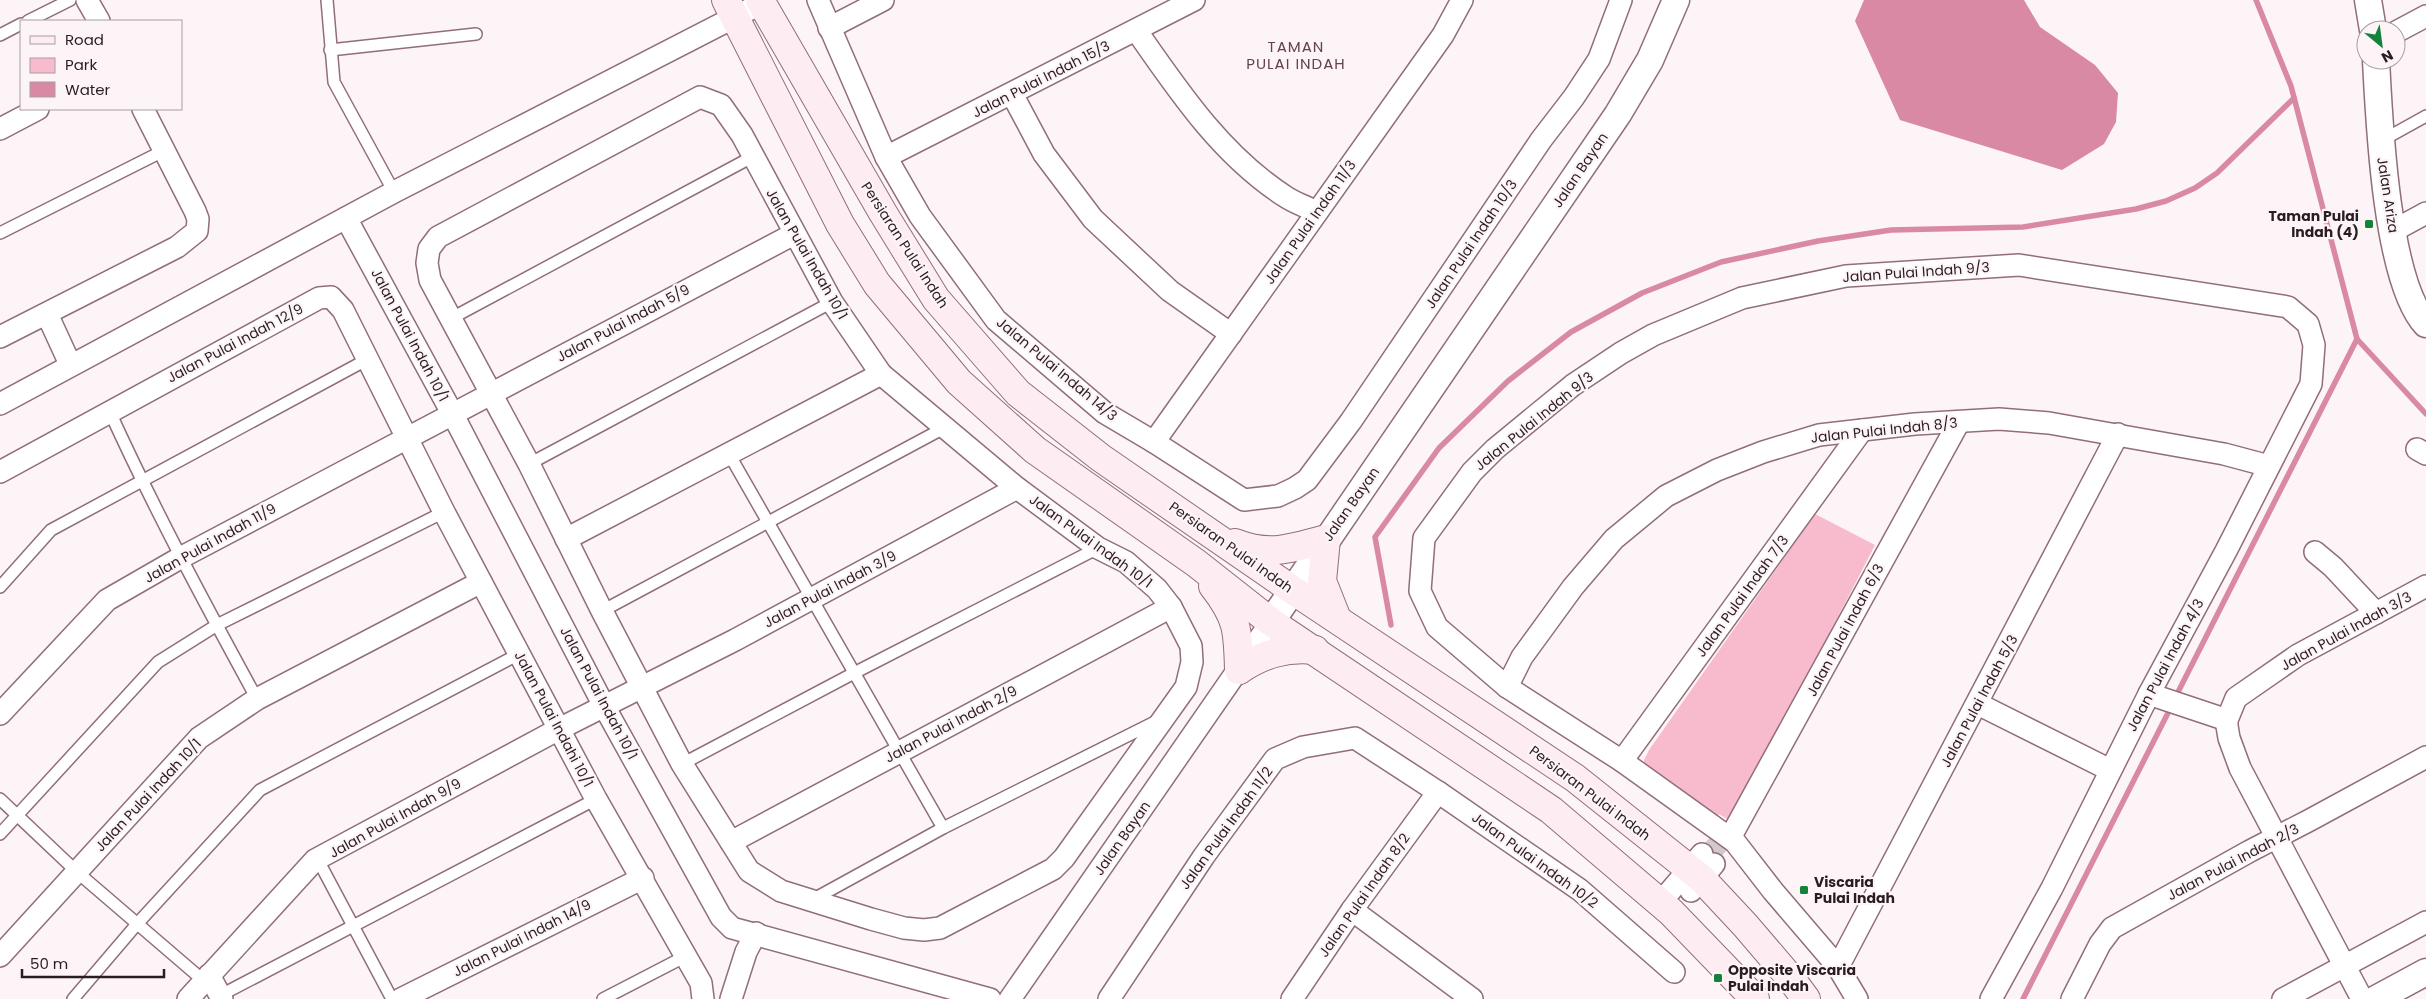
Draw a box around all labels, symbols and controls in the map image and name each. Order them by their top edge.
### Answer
legend [20,20,182,110]
north arrow [2356,20,2406,70]
text: Road [65,29,104,50]
street label: Jalan Pulai Indah 15/3 [969,36,1113,122]
district label: TAMAN PULAI INDAH [1246,36,1346,74]
text: N [2378,45,2397,68]
text: Park [65,54,97,75]
text: Water [65,79,111,100]
street label: Jalan Bayan [1547,128,1613,212]
street label: Jalan Pulai Indah 11/3 [1259,156,1361,288]
street label: Jalan Ariza [2372,156,2404,234]
street label: Jalan Pulai Indah 10/3 [1420,175,1522,313]
street label: Persiaran Pulai Indah [857,178,953,312]
street label: Jalan Pulai Indah 10/1 [761,185,853,323]
place label: Taman Pulai Indah (4) [2269,206,2359,242]
marker: Taman Pulai Indah (4) [2363,218,2375,230]
street label: Jalan Pulai Indah 9/3 [1842,257,1990,287]
street label: Jalan Pulai Indah 10/1 [366,265,454,405]
street label: Jalan Pulai Indah 5/9 [553,279,693,367]
street label: Jalan Pulai Indah 12/9 [163,299,307,387]
street label: Jalan Pulai Indah 14/3 [992,313,1122,425]
street label: Jalan Pulai Indah 9/3 [1470,367,1598,475]
street label: Jalan Pulai Indah 8/3 [1810,412,1958,448]
street label: Jalan Bayan [1318,463,1384,545]
street label: Jalan Pulai Indah 10/1 [1025,489,1157,593]
street label: Persiaran Pulai Indah [1165,497,1297,597]
street label: Jalan Pulai Indah 11/9 [140,498,280,588]
street label: Jalan Pulai Indah 7/3 [1691,531,1793,661]
street label: Jalan Pulai Indah 3/9 [760,546,900,632]
street label: Jalan Pulai Indah 6/3 [1802,560,1888,700]
street label: Jalan Pulai Indah 3/3 [2277,587,2415,675]
street label: Jalan Pulai Indah 4/3 [2122,595,2208,735]
street label: Jalan Pulai Indah 10/1 [555,623,643,763]
street label: Jalan Pulai Indah 5/3 [1936,631,2022,771]
street label: Jalan Pulai Indahi 10/1 [510,647,598,791]
street label: Jalan Pulai Indah 2/9 [881,681,1021,767]
street label: Jalan Pulai Indah 10/1 [90,734,206,856]
street label: Persiaran Pulai Indah [1525,741,1655,845]
street label: Jalan Pulai Indah 11/2 [1175,763,1277,893]
street label: Jalan Pulai Indah 9/9 [325,773,465,863]
street label: Jalan Bayan [1089,797,1155,879]
street label: Jalan Pulai Indah 10/2 [1468,807,1602,913]
street label: Jalan Pulai Indah 2/3 [2164,819,2302,905]
street label: Jalan Pulai Indah 8/2 [1314,829,1414,961]
place label: Viscaria Pulai Indah [1814,872,1895,908]
marker: Viscaria Pulai Indah [1798,884,1810,896]
street label: Jalan Pulai Indah 14/9 [450,894,594,982]
scale bar [22,946,165,978]
text: 50 m [30,953,68,974]
place label: Opposite Viscaria Pulai Indah [1728,960,1856,996]
marker: Opposite Viscaria Pulai Indah [1712,972,1724,984]

